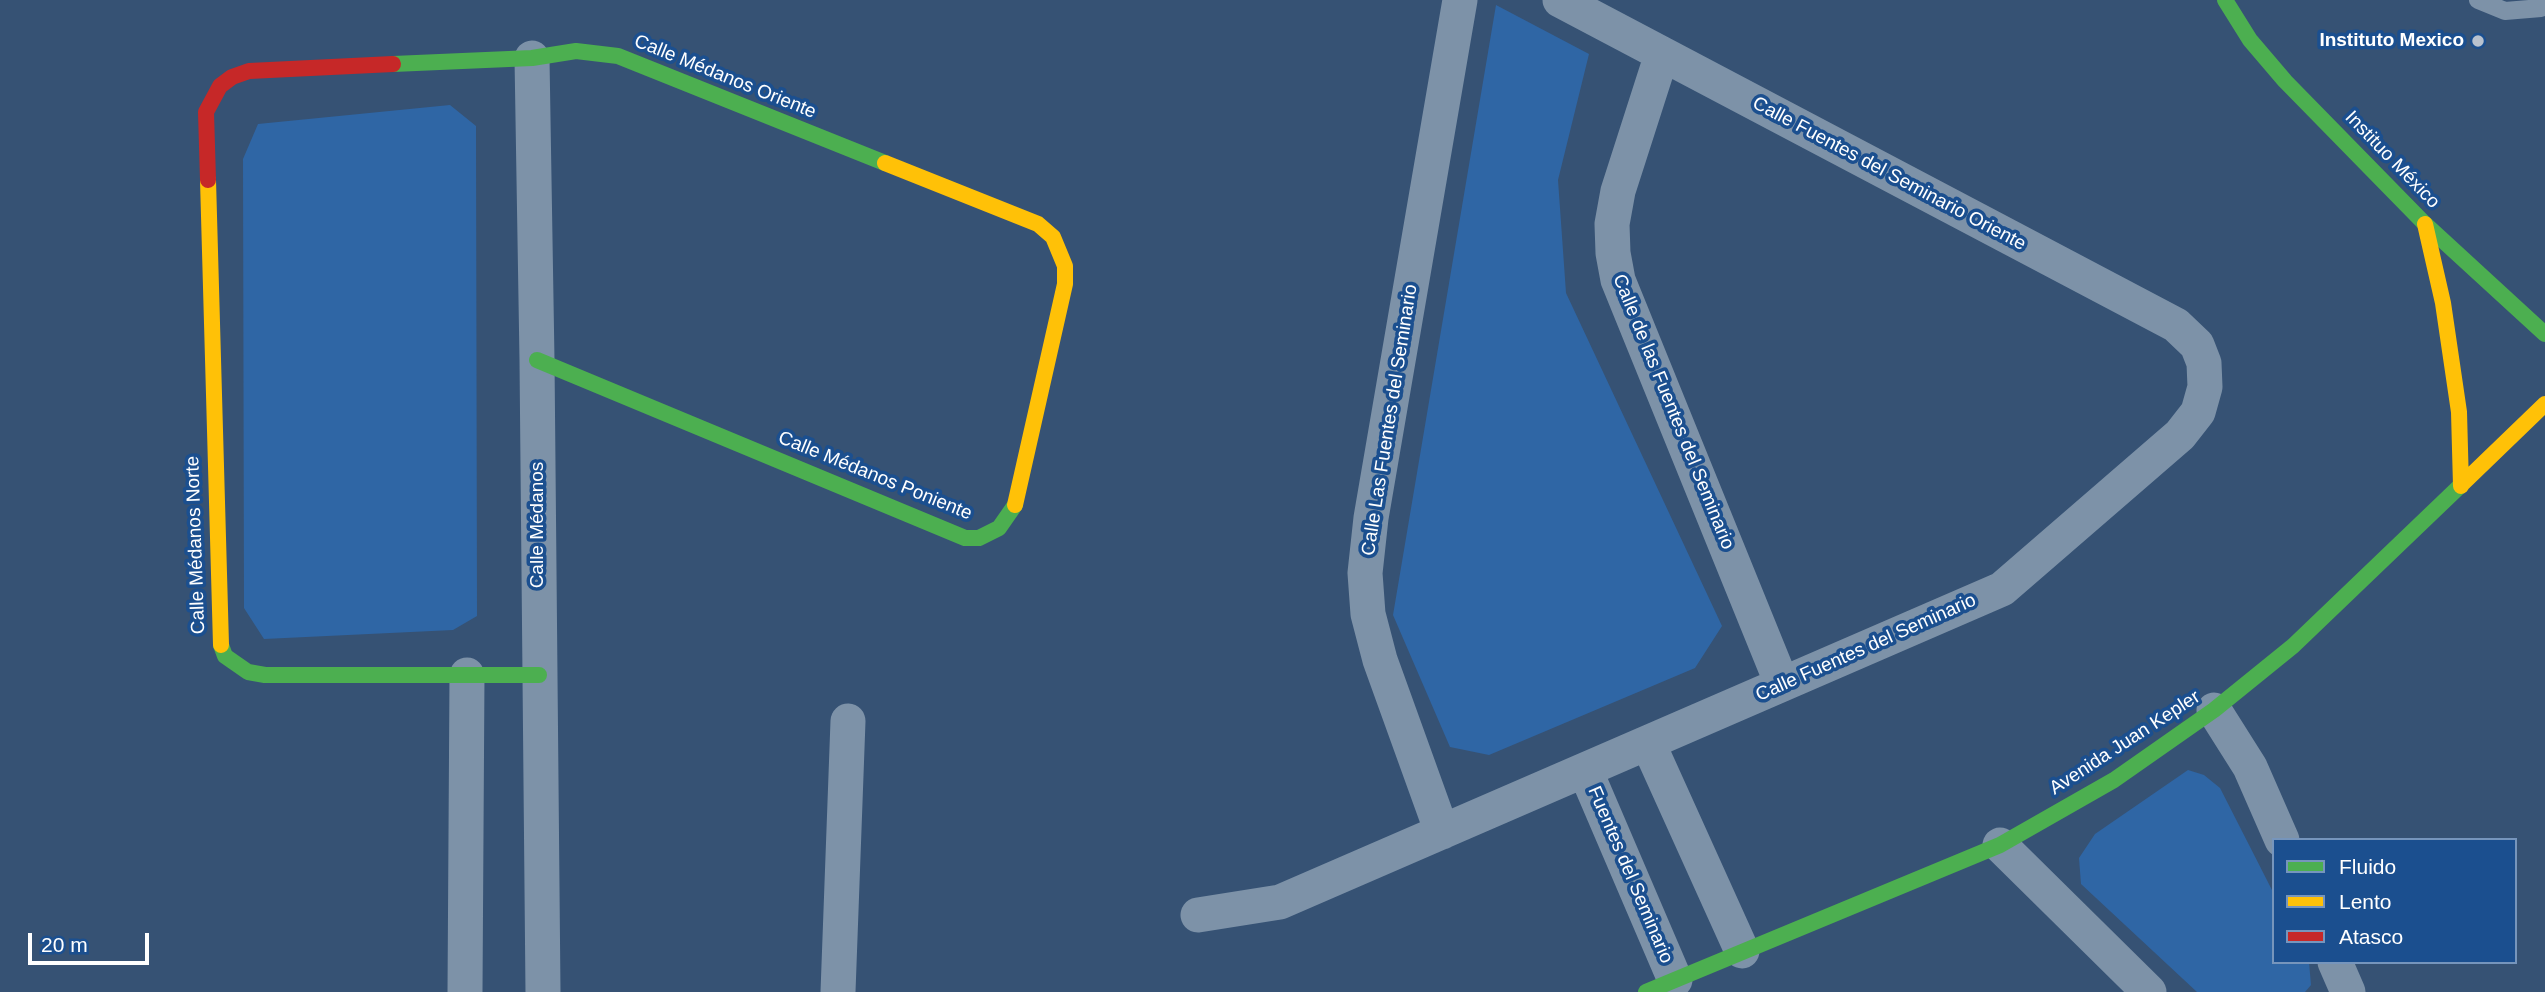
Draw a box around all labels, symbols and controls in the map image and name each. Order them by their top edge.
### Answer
street label: Calle Médanos Oriente [631,30,819,124]
place label: Instituto Mexico [2319,30,2464,52]
marker: Instituto Mexico [2470,33,2486,49]
street label: Calle Fuentes del Seminario Oriente [1748,92,2030,256]
street label: Instituo México [2340,107,2444,213]
street label: Calle de las Fuentes del Seminario [1607,271,1739,553]
street label: Calle Las Fuentes del Seminario [1357,283,1423,557]
street label: Calle Médanos Poniente [775,427,975,525]
street label: Calle Médanos Norte [181,455,211,635]
street label: Calle Médanos [527,462,549,588]
street label: Calle Fuentes del Seminario [1752,589,1980,707]
street label: Avenida Juan Kepler [2045,686,2205,800]
street label: Fuentes del Seminario [1582,783,1678,967]
legend [2272,838,2517,964]
text: Fluido [2339,855,2396,878]
text: Lento [2339,890,2392,913]
scale bar [32,918,152,962]
text: Atasco [2339,925,2403,948]
text: 20 m [41,933,88,956]

